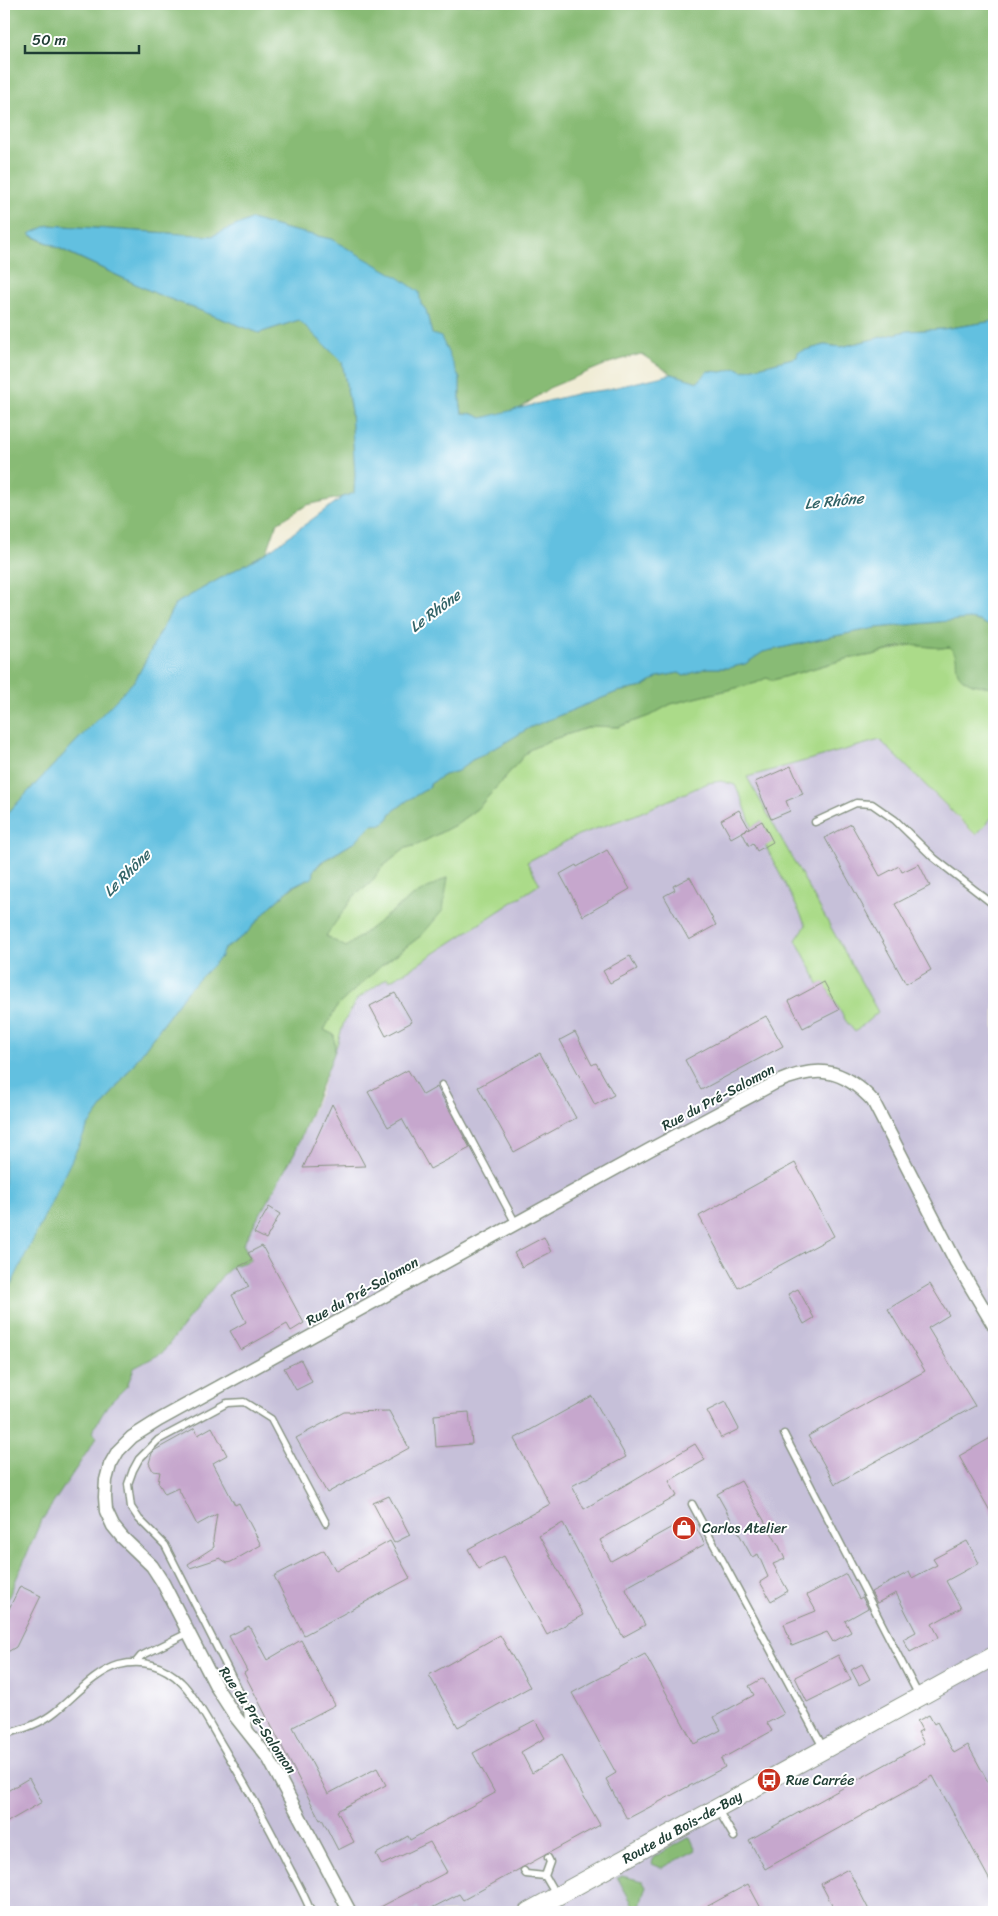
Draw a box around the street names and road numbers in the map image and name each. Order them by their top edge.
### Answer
street label: Rue du Pré-Salomon [657,1057,780,1138]
street label: Rue du Pré-Salomon [301,1250,424,1333]
street label: Rue du Pré-Salomon [212,1661,303,1780]
street label: Route du Bois-de-Bay [617,1784,748,1871]

